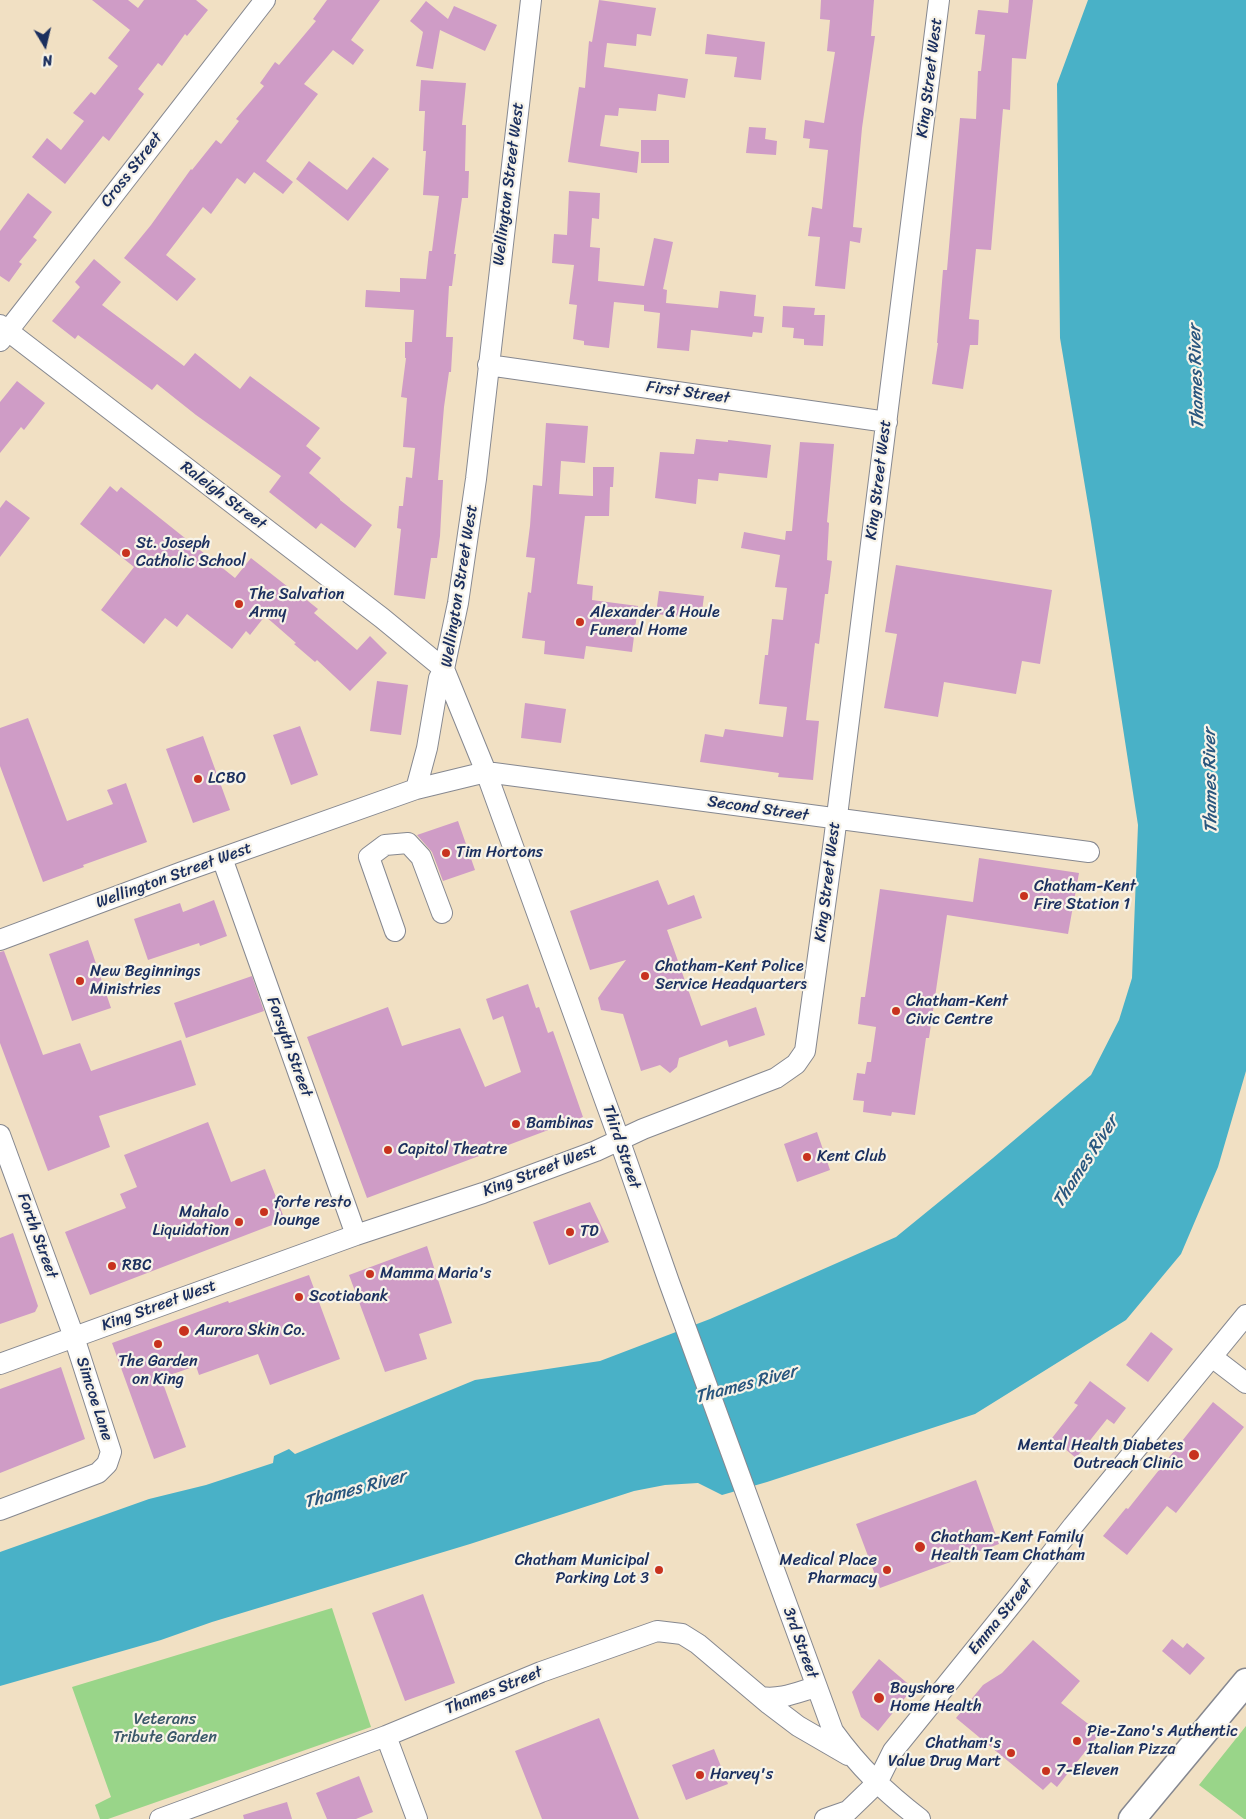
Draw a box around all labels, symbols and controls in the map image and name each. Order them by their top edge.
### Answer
street label: King Street West [913,17,947,139]
north arrow [20,20,70,70]
text: N [41,47,54,73]
street label: Wellington Street West [489,101,529,267]
street label: Cross Street [97,129,167,211]
water label: Thames River [1184,324,1210,430]
street label: First Street [645,378,731,408]
street label: King Street West [862,419,896,541]
street label: Raleigh Street [176,458,270,534]
street label: Wellington Street West [438,503,482,669]
place label: St. Joseph Catholic School [136,534,246,572]
marker: St. Joseph Catholic School [120,547,132,559]
place label: The Salvation Army [249,585,344,623]
marker: The Salvation Army [233,598,245,610]
place label: Alexander & Houle Funeral Home [590,603,720,641]
marker: Alexander & Houle Funeral Home [574,616,586,628]
water label: Thames River [1199,729,1223,833]
place label: LCBO [208,769,246,789]
marker: LCBO [192,773,204,785]
street label: Second Street [706,792,810,826]
street label: King Street West [811,821,845,943]
street label: Wellington Street West [94,839,254,913]
place label: Tim Hortons [456,843,543,863]
marker: Tim Hortons [440,847,452,859]
place label: Chatham-Kent Fire Station 1 [1034,877,1136,915]
marker: Chatham-Kent Fire Station 1 [1018,890,1030,902]
place label: Chatham-Kent Police Service Headquarters [655,957,807,995]
place label: New Beginnings Ministries [90,962,200,1000]
marker: Chatham-Kent Police Service Headquarters [639,970,651,982]
marker: New Beginnings Ministries [74,975,86,987]
place label: Chatham-Kent Civic Centre [906,992,1008,1030]
street label: Forsyth Street [262,994,316,1100]
marker: Chatham-Kent Civic Centre [890,1005,902,1017]
street label: Third Street [598,1103,644,1191]
water label: Thames River [1048,1112,1124,1212]
place label: Bambinas [526,1114,593,1134]
marker: Bambinas [510,1118,522,1130]
place label: Capitol Theatre [398,1140,507,1160]
street label: King Street West [480,1140,600,1202]
marker: Capitol Theatre [382,1144,394,1156]
place label: Kent Club [817,1147,886,1167]
marker: Kent Club [801,1151,813,1163]
street label: Forth Street [13,1191,61,1281]
place label: forte resto lounge [274,1193,351,1231]
place label: Mahalo Liquidation [153,1203,229,1241]
marker: forte resto lounge [258,1206,270,1218]
marker: Mahalo Liquidation [233,1216,245,1228]
place label: TD [580,1222,598,1242]
marker: TD [564,1226,576,1238]
place label: RBC [122,1256,152,1276]
marker: RBC [106,1260,118,1272]
place label: Mamma Maria's [380,1264,491,1284]
marker: Mamma Maria's [364,1268,376,1280]
street label: King Street West [99,1276,219,1336]
place label: Scotiabank [309,1287,388,1307]
marker: Scotiabank [293,1291,305,1303]
place label: Aurora Skin Co. [195,1321,306,1341]
marker: Aurora Skin Co. [177,1324,191,1338]
marker: The Garden on King [152,1338,164,1350]
place label: The Garden on King [118,1352,198,1390]
street label: Simcoe Lane [71,1355,117,1443]
water label: Thames River [693,1361,799,1409]
place label: Mental Health Diabetes Outreach Clinic [1017,1436,1183,1474]
marker: Mental Health Diabetes Outreach Clinic [1187,1448,1201,1462]
water label: Thames River [302,1466,408,1514]
place label: Chatham-Kent Family Health Team Chatham [931,1528,1085,1566]
marker: Chatham-Kent Family Health Team Chatham [913,1540,927,1554]
place label: Chatham Municipal Parking Lot 3 [515,1551,649,1589]
place label: Medical Place Pharmacy [780,1551,877,1589]
marker: Chatham Municipal Parking Lot 3 [653,1564,665,1576]
marker: Medical Place Pharmacy [881,1564,893,1576]
street label: Emma Street [965,1575,1037,1659]
street label: 3rd Street [778,1605,822,1681]
street label: Thames Street [443,1663,545,1719]
place label: Bayshore Home Health [890,1679,982,1717]
marker: Bayshore Home Health [872,1691,886,1705]
park label: Veterans Tribute Garden [113,1710,217,1748]
place label: Pie-Zano's Authentic Italian Pizza [1087,1722,1238,1760]
place label: Chatham's Value Drug Mart [888,1734,1001,1772]
marker: Pie-Zano's Authentic Italian Pizza [1071,1735,1083,1747]
marker: Chatham's Value Drug Mart [1005,1747,1017,1759]
place label: 7-Eleven [1056,1761,1119,1781]
place label: Harvey's [710,1765,773,1785]
marker: 7-Eleven [1040,1765,1052,1777]
marker: Harvey's [694,1769,706,1781]

